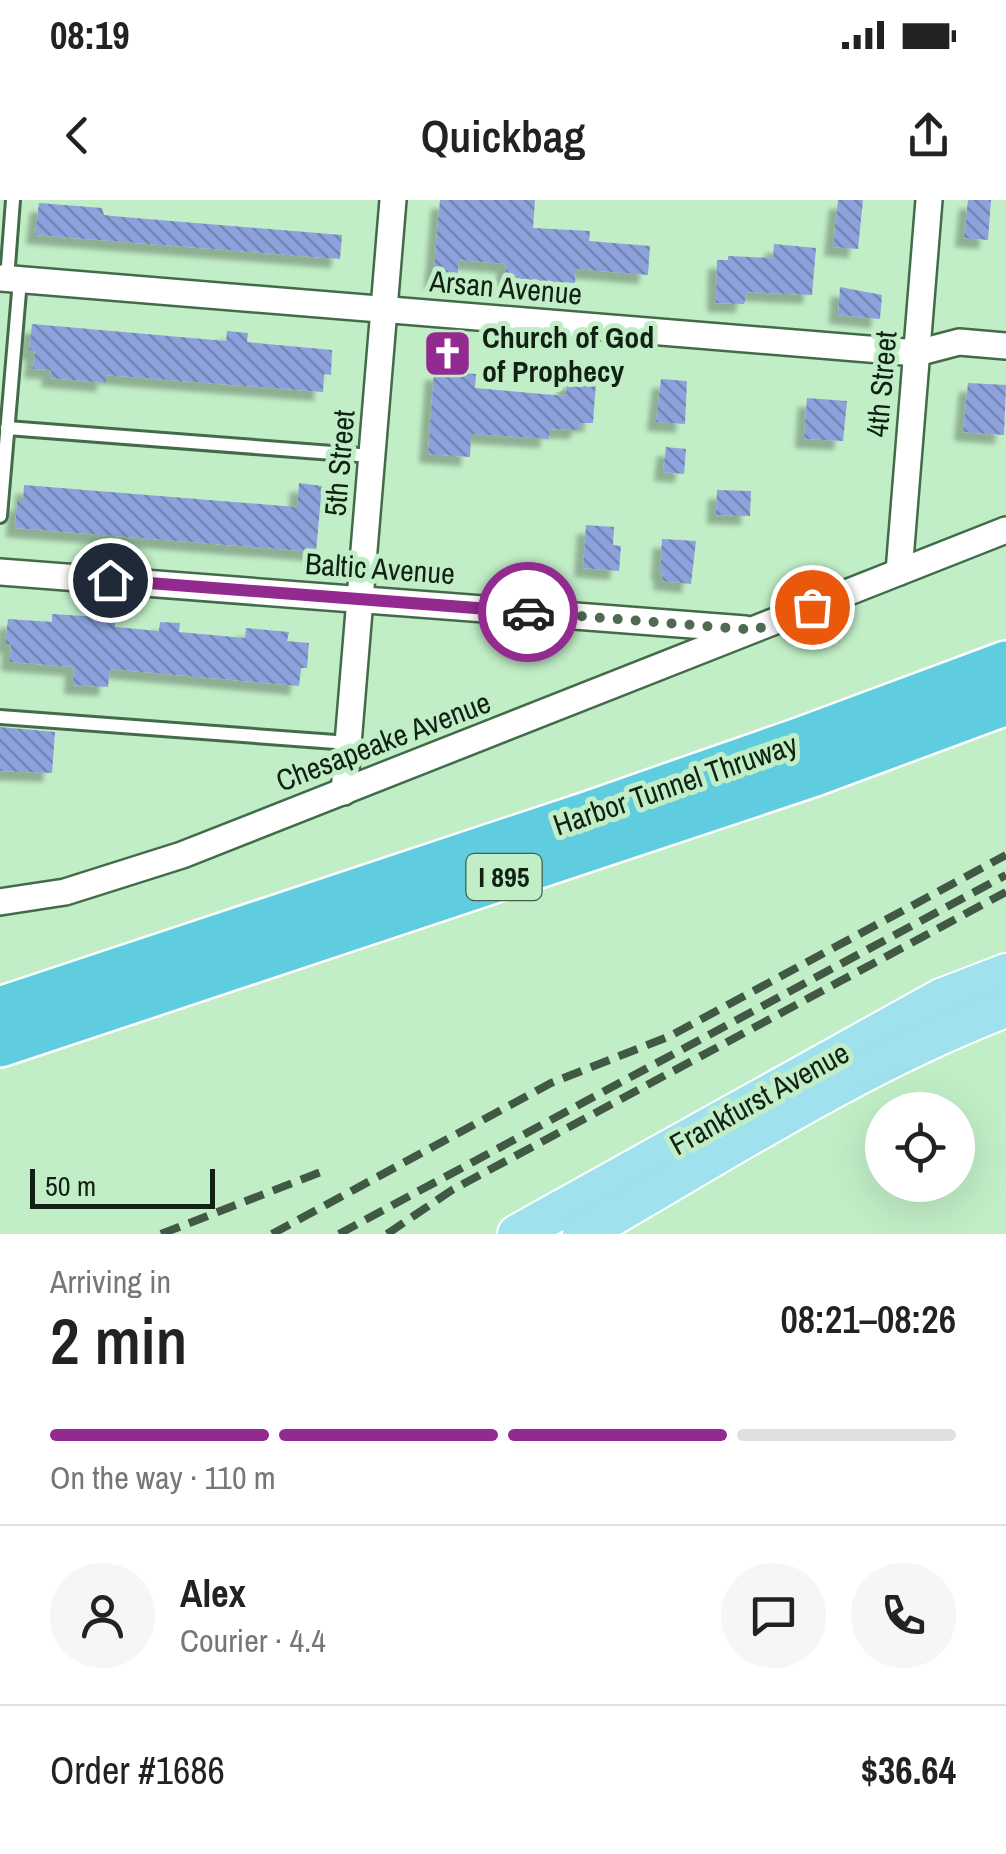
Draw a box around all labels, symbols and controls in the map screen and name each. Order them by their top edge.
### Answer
text: 08:19 [50,10,130,61]
text: Quickbag [421,105,585,166]
icon: back [50,108,105,163]
icon: share [901,108,956,163]
street label: Arsan Avenue [427,260,584,314]
place label: Church of God of Prophecy [482,317,654,391]
church icon: Church of God of Prophecy [421,328,473,380]
street label: 4th Street [856,329,906,439]
street label: 5th Street [314,408,364,518]
pin [68,538,153,623]
street label: Baltic Avenue [304,543,456,593]
icon: home [83,553,138,608]
courier [478,562,578,662]
pin [770,565,855,650]
icon: bag [785,580,840,635]
icon: car [501,585,556,640]
street label: Chesapeake Avenue [270,682,496,800]
street label: Harbor Tunnel Thruway [548,723,803,844]
road number: I 895 [466,854,542,900]
street label: Frankfurst Avenue [662,1032,856,1164]
map controls [865,1092,975,1202]
button: locate [865,1092,975,1202]
scale bar [30,1164,215,1208]
text: 50 m [45,1167,96,1205]
text: Arriving in [50,1260,171,1303]
text: 08:21–08:26 [780,1294,956,1345]
text: 2 min [50,1297,187,1384]
text: On the way · 110 m [50,1456,276,1499]
button: person [50,1563,155,1668]
button: chat [721,1563,826,1668]
button: phone [851,1563,956,1668]
text: Alex [180,1568,246,1619]
text: Courier · 4.4 [180,1619,326,1662]
text: Order #1686 [50,1745,225,1796]
text: $36.64 [861,1745,956,1796]

